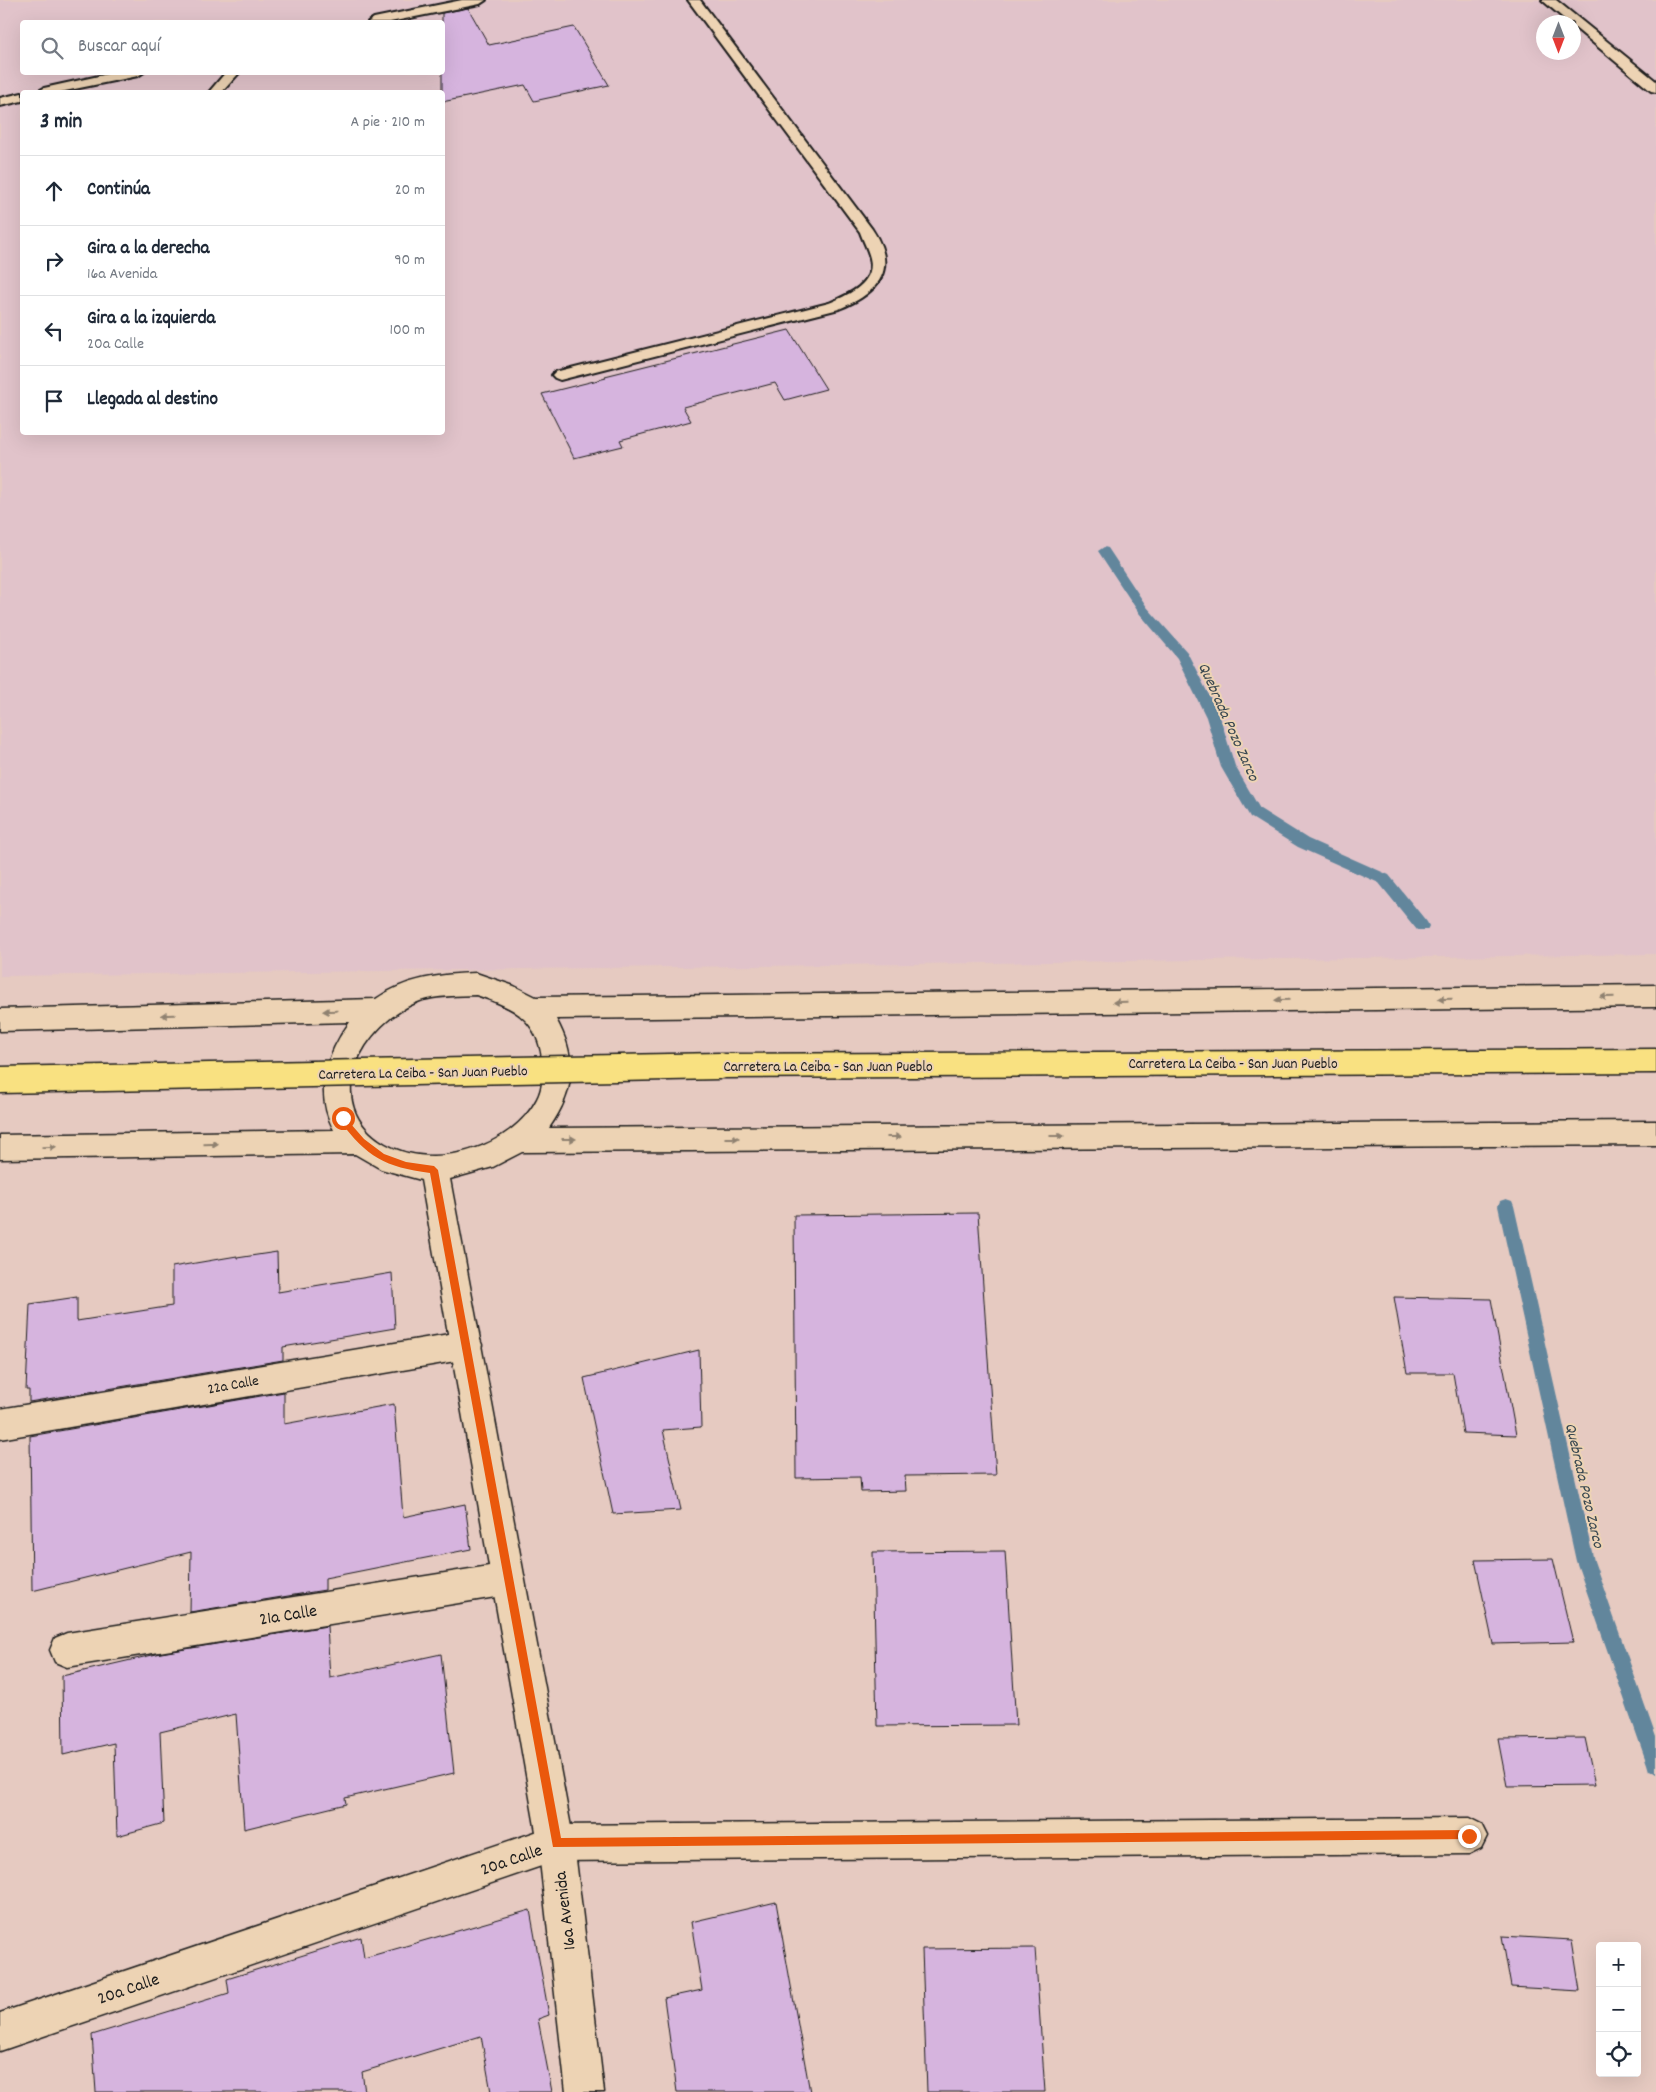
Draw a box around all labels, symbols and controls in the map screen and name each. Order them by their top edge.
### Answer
north arrow [1536,15,1581,60]
search box [20,20,445,75]
icon: search [38,34,66,62]
text: Buscar aquí [78,34,160,61]
text: 3 min [40,108,82,138]
text: A pie · 210 m [350,111,425,134]
icon: ahead [40,177,68,205]
text: Continúa [87,177,150,204]
text: 20 m [395,179,425,202]
text: Gira a la derecha [87,236,209,263]
icon: right [40,247,68,275]
text: 90 m [394,249,425,272]
text: 16a Avenida [87,263,157,286]
text: Gira a la izquierda [87,306,215,333]
icon: left [40,317,68,345]
text: 100 m [389,319,425,342]
text: 20a Calle [87,333,144,356]
icon: arrive [40,387,68,415]
text: Llegada al destino [87,387,218,414]
water label: Quebrada Pozo Zarco [1191,659,1265,786]
one-way arrow [1599,993,1615,1001]
one-way arrow [1437,995,1453,1003]
one-way arrow [1274,996,1290,1004]
one-way arrow [1112,998,1128,1006]
one-way arrow [322,1007,338,1015]
one-way arrow [159,1012,175,1020]
street label: Carretera La Ceiba - San Juan Pueblo [1128,1054,1338,1076]
street label: Carretera La Ceiba - San Juan Pueblo [723,1057,933,1079]
street label: Carretera La Ceiba - San Juan Pueblo [318,1061,528,1087]
route start [332,1107,355,1130]
one-way arrow [1049,1132,1065,1140]
one-way arrow [886,1133,902,1141]
one-way arrow [724,1134,740,1142]
one-way arrow [561,1135,577,1143]
one-way arrow [203,1140,219,1148]
one-way arrow [41,1142,57,1150]
street label: 22a Calle [206,1371,261,1401]
water label: Quebrada Pozo Zarco [1558,1421,1609,1551]
street label: 21a Calle [258,1600,319,1633]
route end [1458,1825,1481,1848]
street label: 20a Calle [477,1839,546,1884]
street label: 16a Avenida [549,1869,584,1951]
map controls [1596,1942,1641,2077]
button: + [1596,1942,1641,1987]
street label: 20a Calle [94,1968,163,2013]
button: − [1596,1987,1641,2032]
button: locate [1596,2032,1641,2077]

